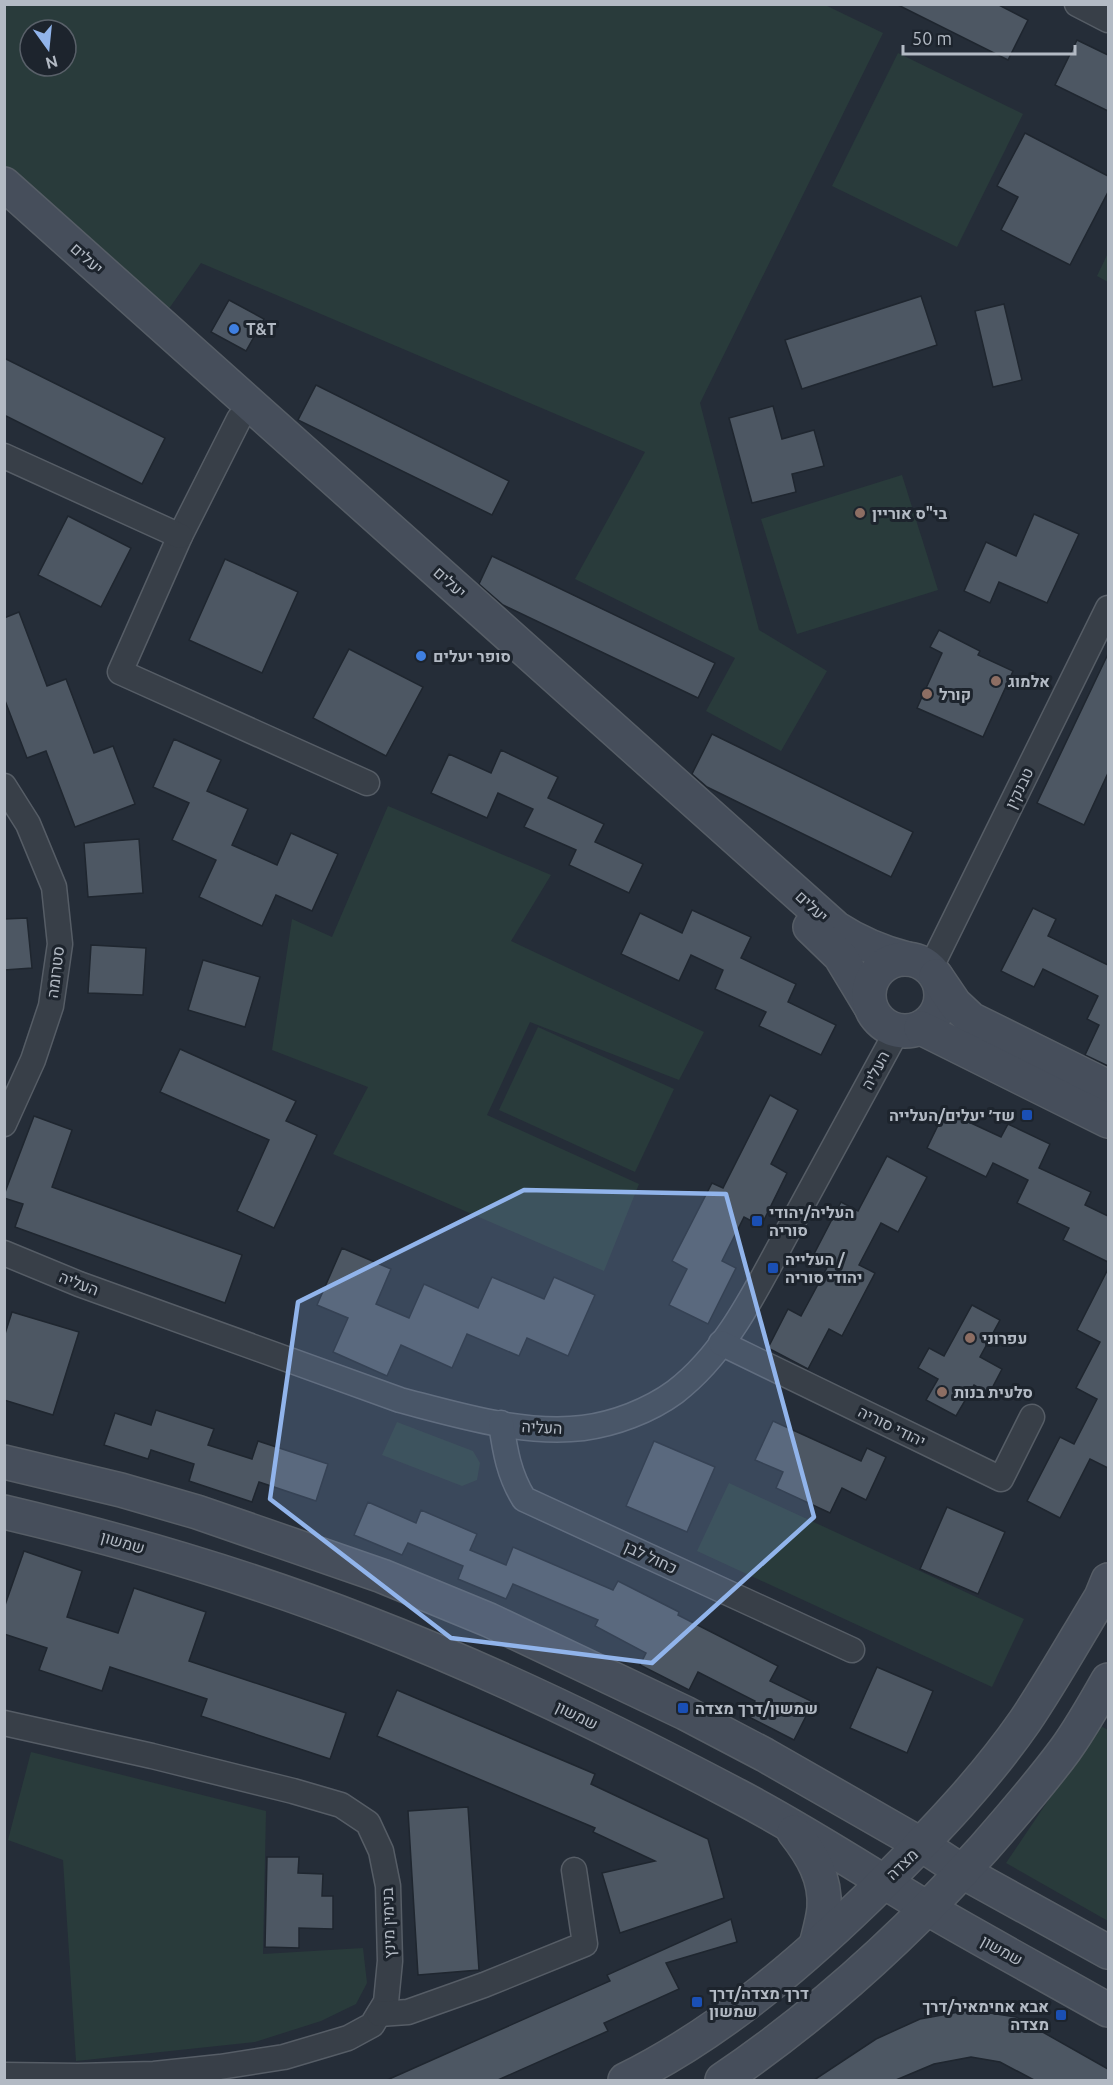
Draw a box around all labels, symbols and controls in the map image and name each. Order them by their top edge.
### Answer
north arrow [18,18,78,78]
scale bar [903,18,1076,56]
text: 50 m [912,28,952,48]
text: N [44,52,60,73]
street label: יעלים [67,239,107,277]
place label: T&T [246,320,277,338]
marker: T&T [227,322,241,336]
place label: בי"ס אוריין [872,504,947,522]
marker: בי"ס אוריין [853,506,867,520]
street label: יעלים [430,563,470,601]
place label: סופר יעלים [433,647,511,665]
marker: סופר יעלים [414,649,428,663]
place label: אלמוג [1008,672,1050,690]
marker: אלמוג [989,674,1003,688]
place label: קורל [939,685,971,703]
marker: קורל [920,687,934,701]
street label: טבנקין [1001,765,1037,811]
street label: יעלים [792,887,832,925]
street label: סטרומה [43,945,67,999]
street label: העליה [857,1048,893,1092]
place label: שד׳ יעלים/העלייה [889,1106,1015,1124]
marker: שד׳ יעלים/העלייה [1020,1108,1034,1122]
place label: העליה/יהודי סוריה [769,1203,855,1239]
marker: העליה/יהודי סוריה [750,1214,764,1228]
place label: העלייה / יהודי סוריה [785,1250,862,1286]
marker: העלייה / יהודי סוריה [766,1261,780,1275]
street label: העליה [57,1267,101,1299]
place label: עפרוני [982,1329,1027,1347]
marker: עפרוני [963,1331,977,1345]
place label: סלעית בנות [954,1383,1033,1401]
marker: סלעית בנות [935,1385,949,1399]
street label: יהודי סוריה [855,1402,929,1450]
street label: העליה [521,1417,563,1437]
street label: שמשון [99,1527,147,1557]
street label: כחול לבן [622,1537,680,1577]
street label: שמשון [553,1697,601,1733]
place label: שמשון/דרך מצדה [695,1699,818,1717]
marker: שמשון/דרך מצדה [676,1701,690,1715]
street label: מצדה [883,1845,921,1883]
street label: בנימין מינץ [378,1886,398,1959]
street label: שמשון [978,1931,1026,1969]
place label: דרך מצדה/דרך שמשון [709,1984,809,2020]
marker: דרך מצדה/דרך שמשון [690,1995,704,2009]
place label: אבא אחימאיר/דרך מצדה [922,1997,1049,2033]
marker: אבא אחימאיר/דרך מצדה [1054,2008,1068,2022]

